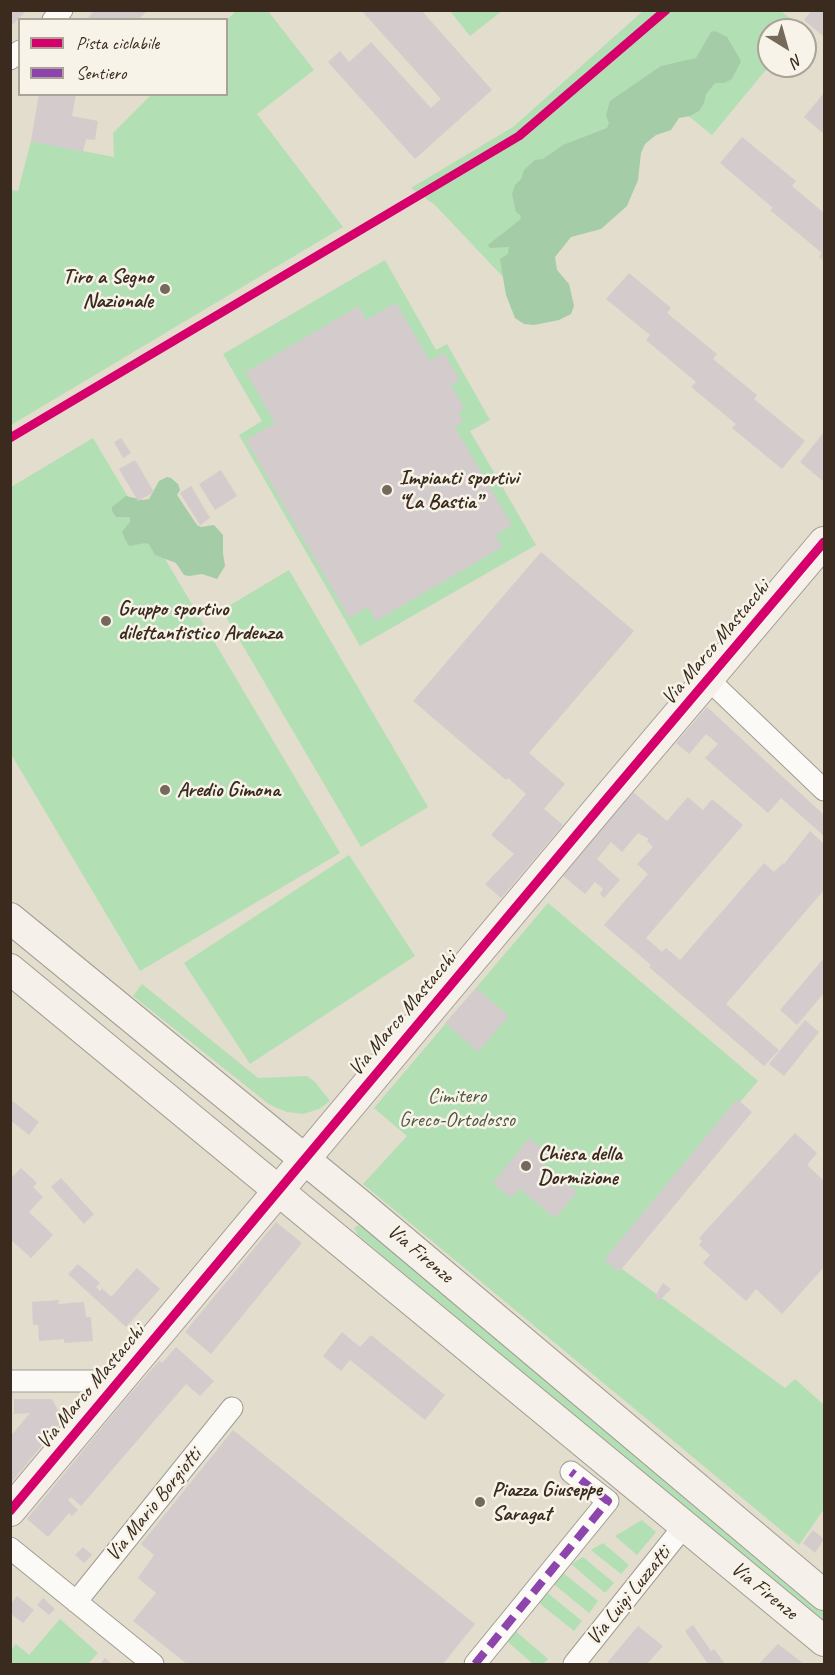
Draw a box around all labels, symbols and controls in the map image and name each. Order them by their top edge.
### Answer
legend [18,18,228,96]
north arrow [757,18,817,78]
text: Pista ciclabile [76,32,159,54]
text: N [787,50,807,72]
text: Sentiero [76,62,126,84]
place label: Tiro a Segno Nazionale [63,264,153,314]
marker: Tiro a Segno Nazionale [158,282,172,296]
place label: Impianti sportivi “La Bastia” [399,465,519,515]
marker: Impianti sportivi “La Bastia” [380,483,394,497]
street label: Via Marco Mastacchi [657,576,775,710]
place label: Gruppo sportivo dilettantistico Ardenza [118,596,282,646]
marker: Gruppo sportivo dilettantistico Ardenza [99,614,113,628]
place label: Aredio Gimona [177,777,280,803]
marker: Aredio Gimona [158,783,172,797]
street label: Via Marco Mastacchi [344,947,462,1081]
park label: Cimitero Greco-Ortodosso [399,1083,515,1133]
place label: Chiesa della Dormizione [538,1141,622,1191]
marker: Chiesa della Dormizione [519,1159,533,1173]
street label: Via Firenze [382,1219,458,1289]
street label: Via Marco Mastacchi [32,1320,150,1454]
street label: Via Mario Borgiotti [101,1443,207,1567]
place label: Piazza Giuseppe Saragat [492,1477,602,1527]
marker: Piazza Giuseppe Saragat [473,1495,487,1509]
street label: Via Luigi Luzzatti [581,1541,677,1651]
street label: Via Firenze [726,1556,802,1626]

